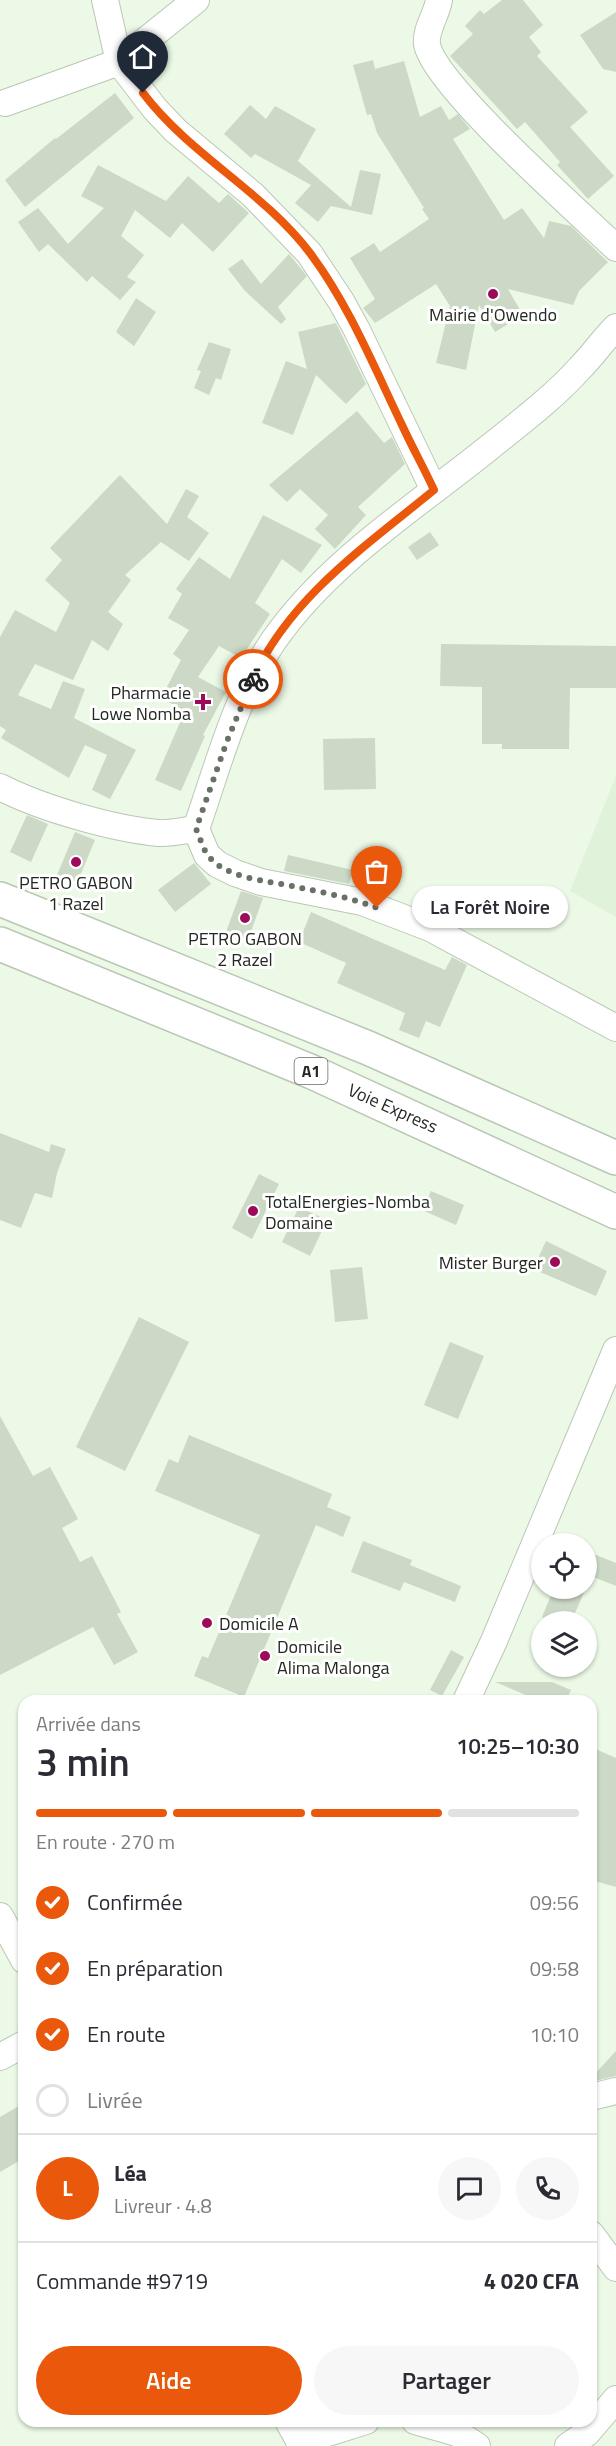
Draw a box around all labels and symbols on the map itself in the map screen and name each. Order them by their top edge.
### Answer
pin [117,31,168,93]
marker: Mairie d'Owendo [486,287,500,301]
place label: Mairie d'Owendo [429,301,557,328]
courier [223,649,283,709]
place label: Pharmacie Lowe Nomba [91,679,191,727]
marker: Pharmacie Lowe Nomba [196,695,210,709]
pin [351,846,402,908]
marker: PETRO GABON 1 Razel [69,855,83,869]
place label: PETRO GABON 1 Razel [19,869,133,917]
callout: La Forêt Noire [413,887,569,929]
marker: PETRO GABON 2 Razel [238,911,252,925]
place label: PETRO GABON 2 Razel [188,925,302,973]
road number: A1 [294,1058,328,1084]
street label: Voie Express [344,1076,442,1140]
place label: TotalEnergies-Nomba Domaine [265,1188,430,1236]
marker: TotalEnergies-Nomba Domaine [246,1204,260,1218]
place label: Mister Burger [439,1249,543,1276]
marker: Mister Burger [548,1255,562,1269]
place label: Domicile A [219,1610,299,1637]
marker: Domicile A [200,1616,214,1630]
place label: Domicile Alima Malonga [277,1633,390,1681]
marker: Domicile Alima Malonga [258,1649,272,1663]

